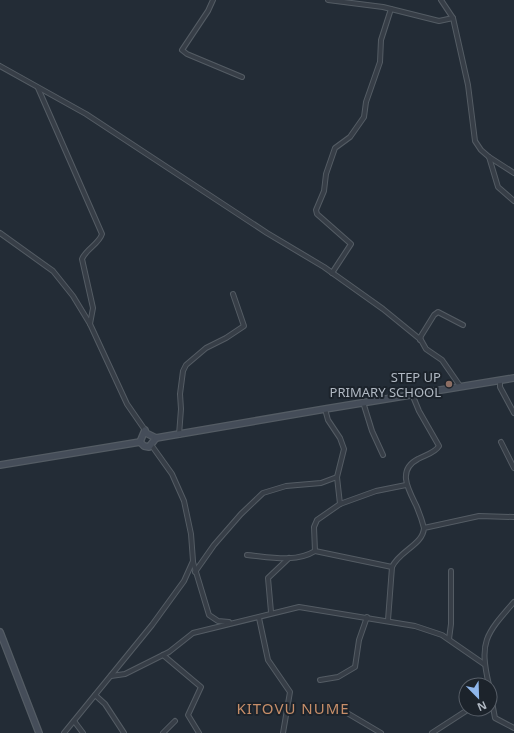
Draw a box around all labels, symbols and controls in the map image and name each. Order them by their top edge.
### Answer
place label: STEP UP PRIMARY SCHOOL [330,368,441,401]
marker: STEP UP PRIMARY SCHOOL [444,379,454,389]
north arrow [458,677,498,717]
district label: KITOVU NUME [236,698,350,718]
text: N [475,698,489,715]

